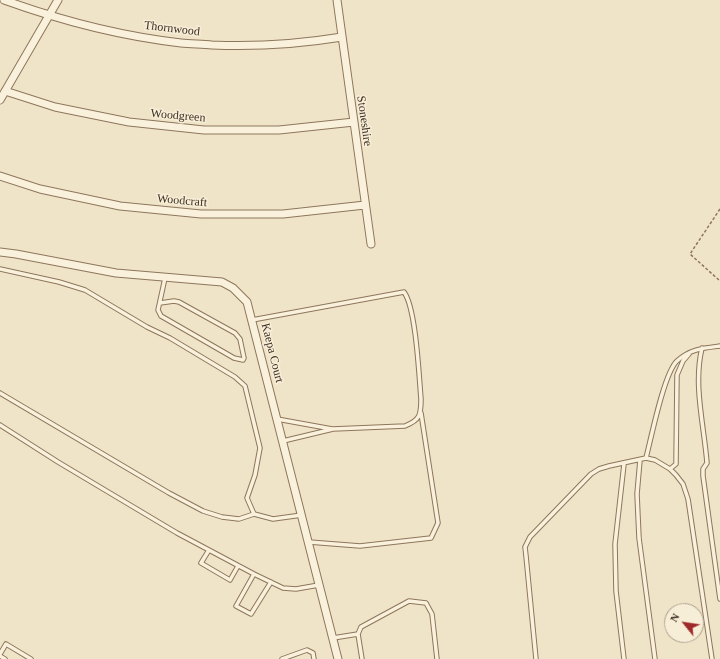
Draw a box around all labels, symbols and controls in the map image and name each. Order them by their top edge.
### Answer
street label: Thornwood [143,18,201,40]
street label: Stoneshire [353,95,375,147]
street label: Woodgreen [150,106,206,126]
street label: Woodcraft [156,192,208,210]
street label: Kaepa Court [258,322,286,384]
north arrow [664,603,704,643]
text: N [667,611,682,624]

